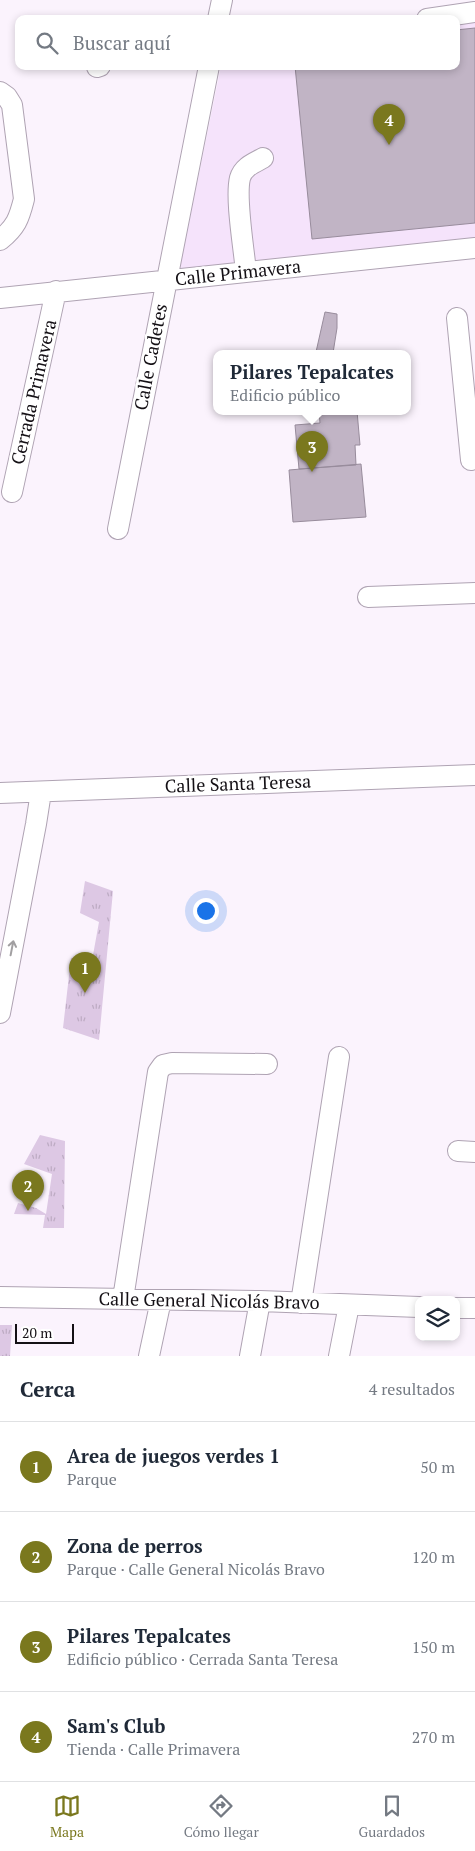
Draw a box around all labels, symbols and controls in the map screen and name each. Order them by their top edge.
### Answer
search box [15,15,460,70]
icon: search [33,29,61,57]
text: Buscar aquí [73,30,171,55]
pin: 4 [373,104,405,145]
street label: Calle Primavera [174,253,302,291]
street label: Calle Cadetes [128,301,172,412]
street label: Cerrada Primavera [5,317,61,467]
popup [213,350,411,415]
text: Pilares Tepalcates [230,359,394,384]
text: Edificio público [230,384,340,406]
pin: 3 [296,431,328,472]
street label: Calle Santa Teresa [164,768,312,798]
your location [193,898,219,924]
one-way arrow [8,940,18,956]
pin: 1 [69,952,101,993]
pin: 2 [12,1170,44,1211]
street label: Calle General Nicolás Bravo [98,1286,320,1314]
map controls [415,1296,460,1341]
button: layers [415,1296,460,1341]
scale bar [15,1321,74,1344]
text: 20 m [22,1323,52,1342]
text: Cerca [20,1375,75,1403]
text: 4 resultados [369,1378,455,1400]
text: Area de juegos verdes 1 [67,1443,280,1468]
text: 1 [31,1456,41,1478]
text: 50 m [420,1456,455,1478]
text: Parque [67,1468,117,1490]
text: Zona de perros [67,1533,203,1558]
text: 2 [31,1546,41,1568]
text: 120 m [412,1546,455,1568]
text: Parque · Calle General Nicolás Bravo [67,1558,325,1580]
text: Pilares Tepalcates [67,1623,231,1648]
text: 3 [31,1636,41,1658]
text: 150 m [412,1636,455,1658]
text: Edificio público · Cerrada Santa Teresa [67,1648,338,1670]
text: Sam's Club [67,1713,165,1738]
text: 4 [31,1726,41,1748]
text: 270 m [412,1726,455,1748]
text: Tienda · Calle Primavera [67,1738,240,1760]
tab: Mapa [50,1792,84,1841]
tab: Cómo llegar [184,1792,259,1841]
tab: Guardados [359,1792,425,1841]

